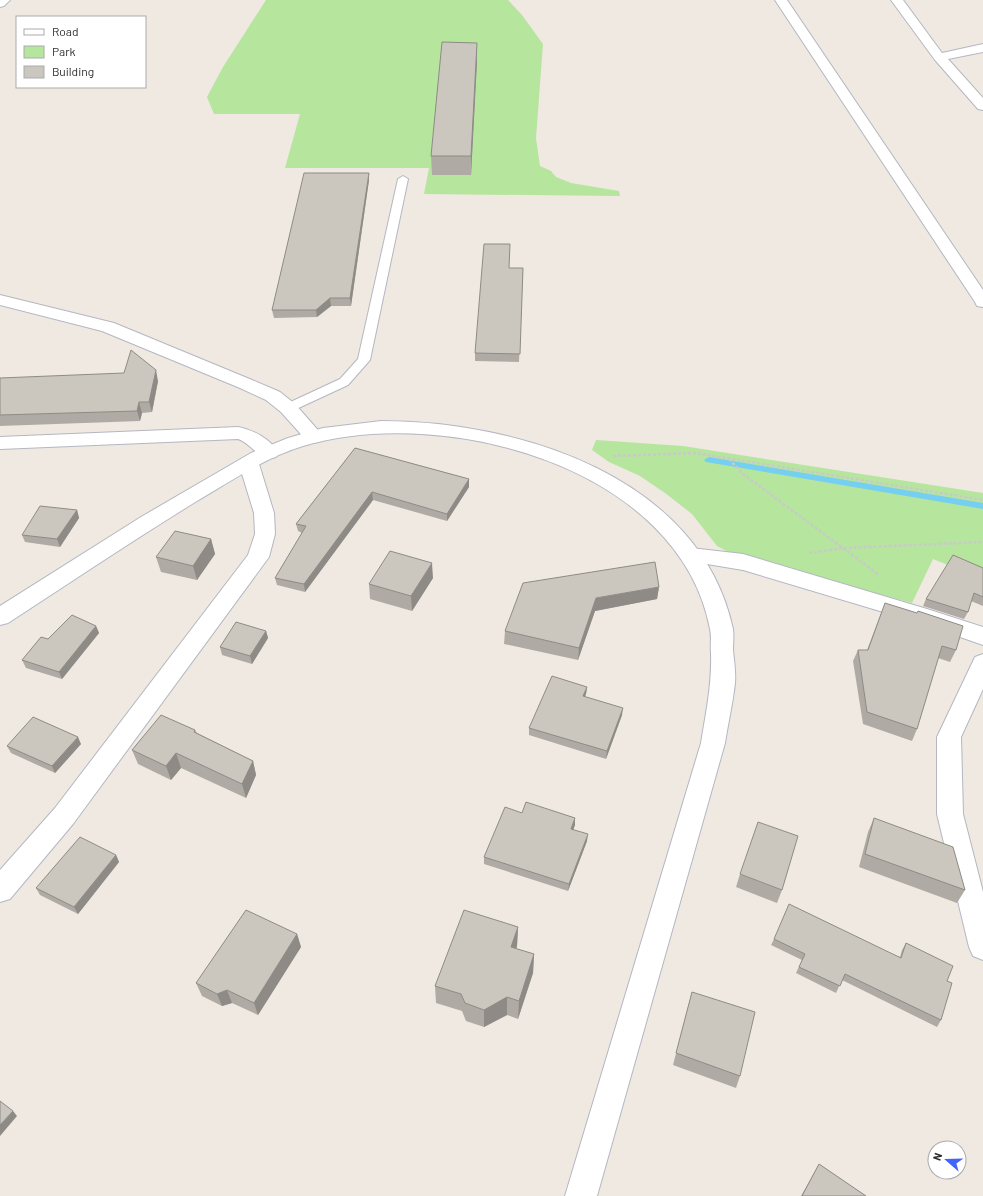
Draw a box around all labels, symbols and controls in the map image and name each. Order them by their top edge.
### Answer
legend [16,16,146,88]
text: Road [52,24,79,38]
text: Park [52,44,76,58]
text: Building [52,64,94,78]
north arrow [927,1140,967,1180]
text: N [930,1151,944,1162]

